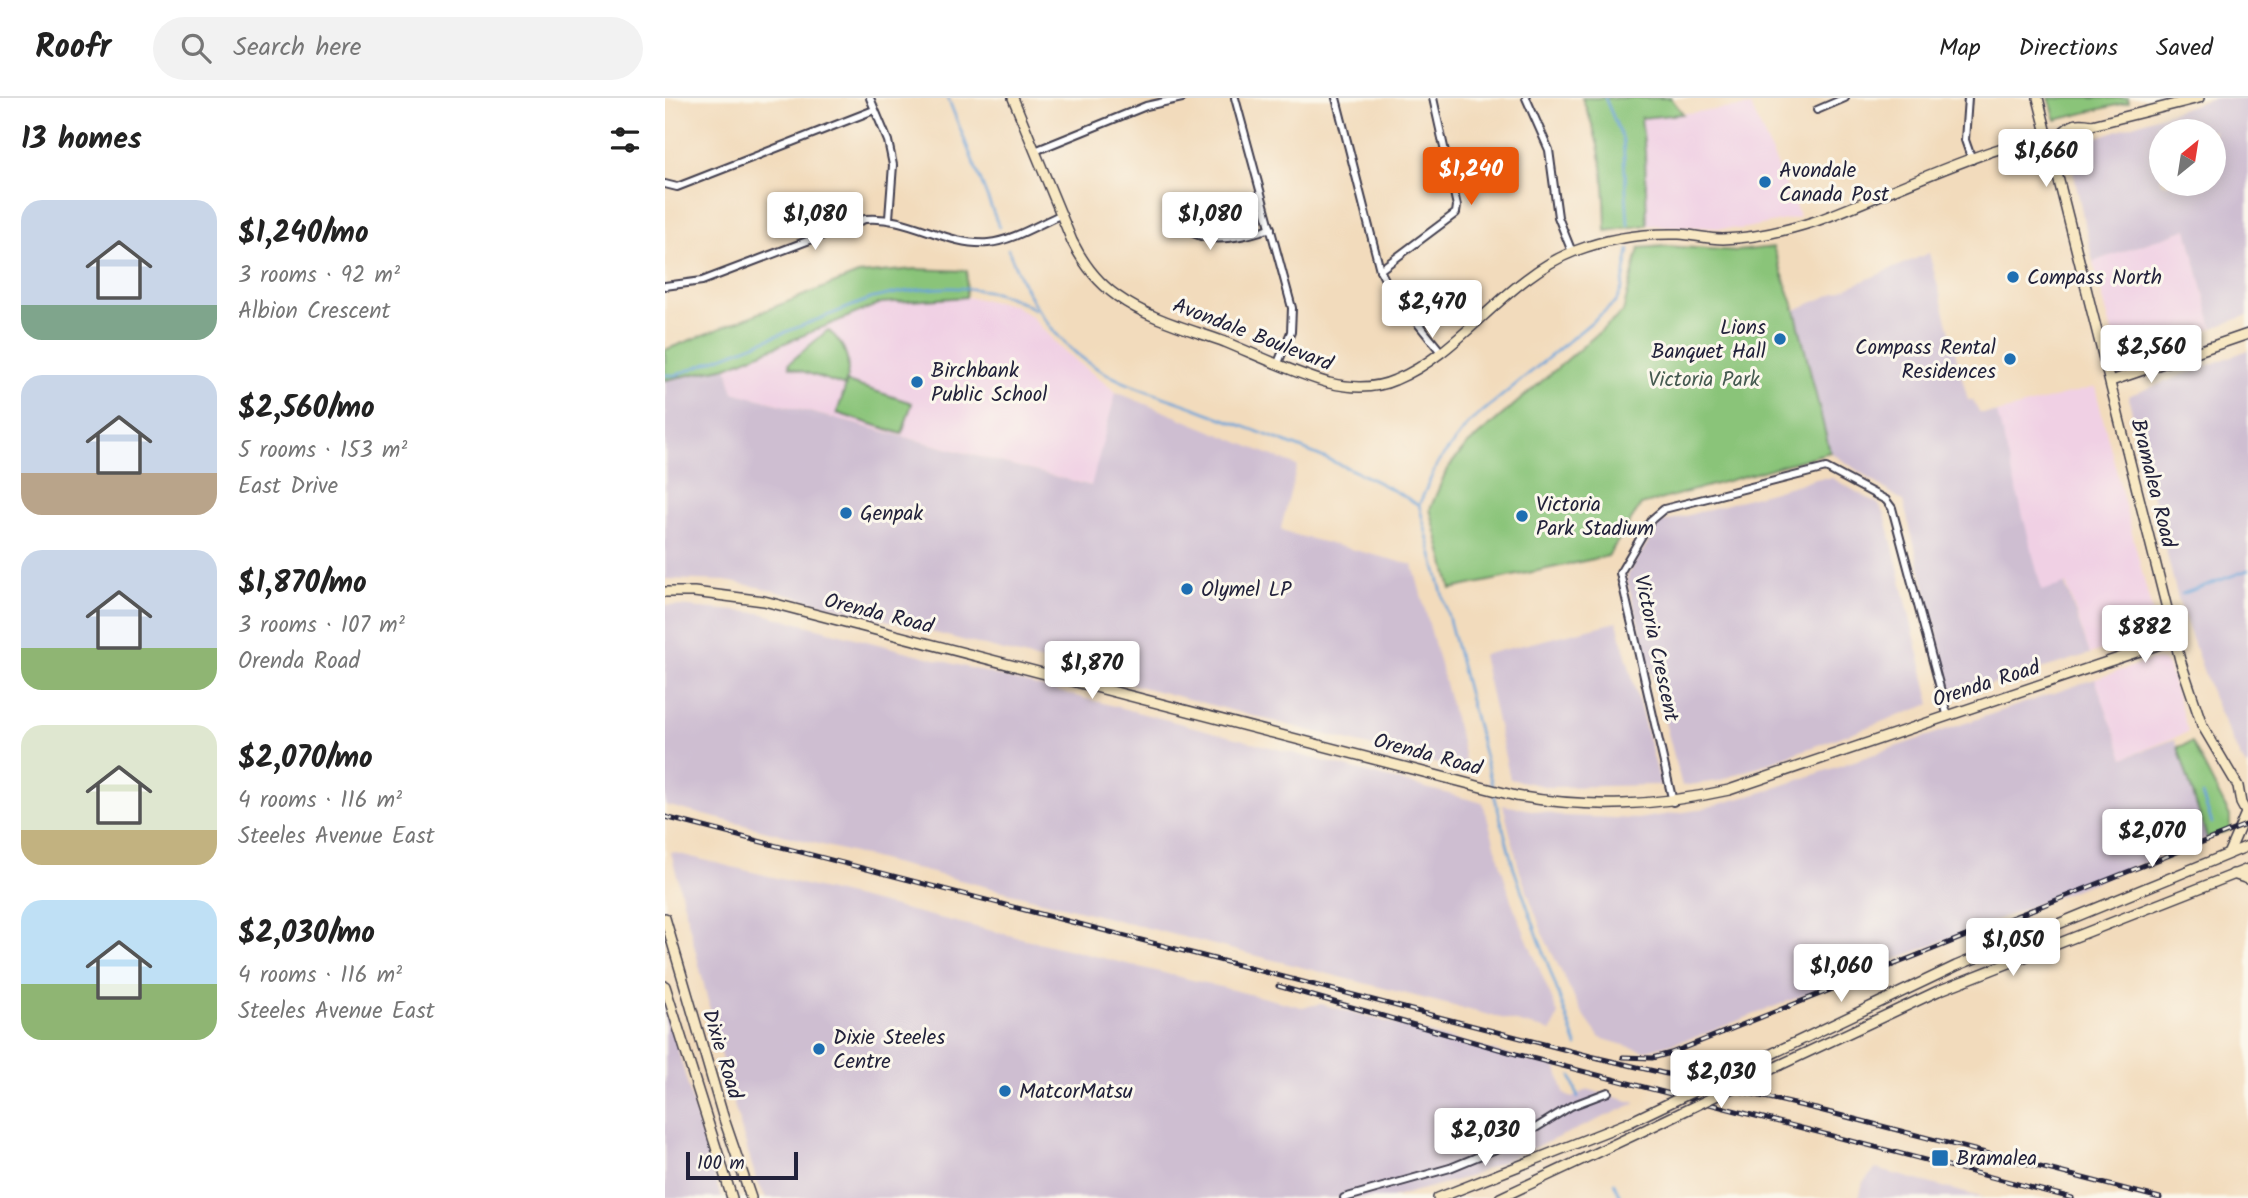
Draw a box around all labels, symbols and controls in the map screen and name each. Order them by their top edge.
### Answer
search box [153,17,643,80]
text: Roofr [35,22,111,75]
text: Search here [233,27,361,69]
icon: search [177,29,215,67]
text: Map [1939,29,1981,68]
text: Directions [2019,29,2118,68]
text: Saved [2156,29,2213,68]
text: 13 homes [21,116,142,164]
north arrow [2149,119,2226,196]
map controls [2149,119,2226,196]
icon: filters [606,121,644,159]
pin: $1,660 [1989,130,2103,189]
text: $1,660 [2014,134,2078,170]
pin: $1,240 [1414,148,1528,207]
text: $1,240 [1439,152,1503,188]
place label: Avondale Canada Post [1779,155,1890,212]
marker: Avondale Canada Post [1757,174,1773,190]
pin: $1,080 [758,192,872,252]
pin: $1,080 [1153,192,1267,252]
text: $1,080 [783,197,847,233]
text: $1,080 [1178,197,1242,233]
text: $1,240/mo [238,210,369,258]
icon: home [77,228,161,312]
text: 3 rooms · 92 m² [238,258,400,294]
place label: Compass North [2027,262,2162,295]
marker: Compass North [2005,269,2021,285]
pin: $2,470 [1375,280,1489,340]
text: $2,470 [1398,285,1466,321]
street label: Avondale Boulevard [1167,290,1338,381]
text: Albion Crescent [238,294,390,330]
place label: Lions Banquet Hall [1651,312,1766,369]
pin: $2,560 [2094,326,2208,385]
text: $2,560 [2117,330,2185,366]
marker: Lions Banquet Hall [1772,331,1788,347]
place label: Compass Rental Residences [1855,332,1996,389]
marker: Compass Rental Residences [2002,351,2018,367]
place label: Birchbank Public School [931,355,1047,412]
park label: Victoria Park [1648,364,1760,397]
marker: Birchbank Public School [909,374,925,390]
text: $2,560/mo [238,385,375,433]
icon: home [77,403,161,487]
street label: Bramalea Road [2121,415,2185,552]
text: 5 rooms · 153 m² [238,433,407,469]
text: East Drive [238,469,338,505]
place label: Victoria Park Stadium [1536,489,1654,546]
place label: Genpak [860,498,923,531]
marker: Genpak [838,505,854,521]
marker: Victoria Park Stadium [1514,508,1530,524]
text: $1,870/mo [238,560,367,608]
street label: Victoria Crescent [1624,572,1687,726]
place label: Olymel LP [1201,574,1292,607]
icon: home [77,578,161,662]
marker: Olymel LP [1179,581,1195,597]
street label: Orenda Road [821,585,937,644]
pin: $882 [2104,606,2186,665]
text: 3 rooms · 107 m² [238,608,405,644]
text: $882 [2118,610,2172,646]
pin: $1,870 [1035,642,1149,701]
text: Orenda Road [238,644,360,680]
text: $1,870 [1061,646,1123,682]
street label: Orenda Road [1928,651,2045,717]
street label: Orenda Road [1370,725,1486,786]
text: $2,070/mo [238,735,373,783]
icon: home [77,753,161,837]
text: 4 rooms · 116 m² [238,783,402,819]
pin: $2,070 [2095,810,2209,869]
text: $2,070 [2118,814,2186,850]
text: Steeles Avenue East [238,819,435,855]
text: $2,030/mo [238,910,375,958]
pin: $1,050 [1956,918,2070,978]
text: $1,050 [1982,923,2044,959]
icon: home [77,928,161,1012]
pin: $1,060 [1784,944,1898,1004]
text: $1,060 [1810,949,1872,985]
text: 4 rooms · 116 m² [238,958,402,994]
text: Steeles Avenue East [238,994,435,1030]
street label: Dixie Road [692,1005,751,1104]
place label: Dixie Steeles Centre [833,1022,945,1079]
marker: Dixie Steeles Centre [811,1041,827,1057]
pin: $2,030 [1664,1051,1778,1110]
text: $2,030 [1686,1055,1756,1091]
place label: MatcorMatsu [1019,1076,1133,1109]
marker: MatcorMatsu [997,1083,1013,1099]
pin: $2,030 [1428,1108,1542,1168]
text: $2,030 [1450,1113,1520,1149]
place label: Bramalea [1956,1143,2037,1176]
marker: Bramalea [1930,1148,1950,1168]
scale bar [686,1149,798,1181]
text: 100 m [697,1149,745,1179]

